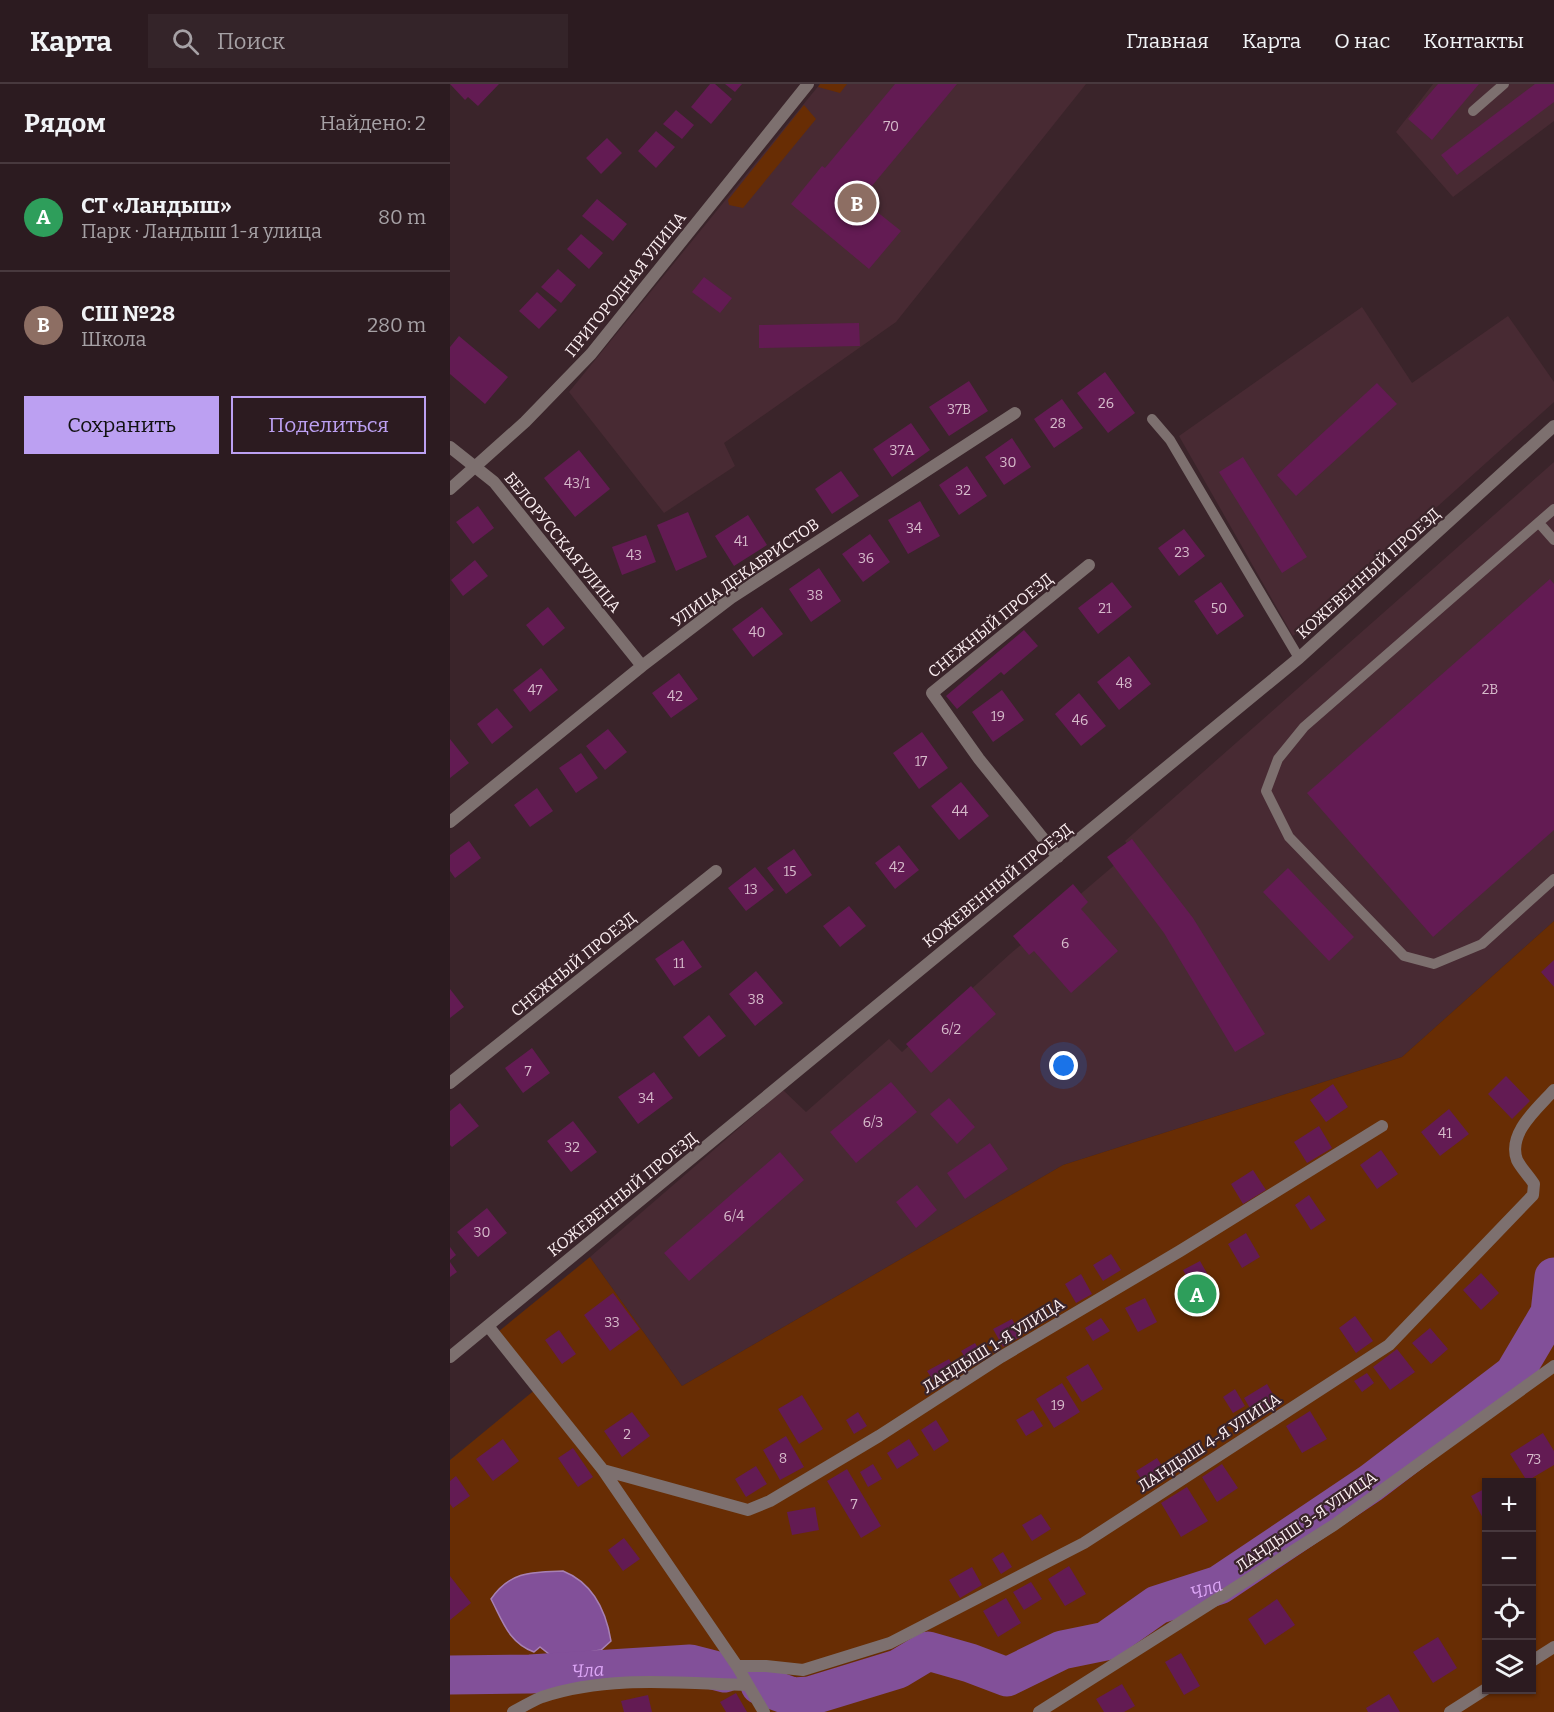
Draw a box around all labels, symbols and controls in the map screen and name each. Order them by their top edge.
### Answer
search box [148,14,568,68]
text: Карта [30,25,112,58]
icon: search [169,25,202,58]
text: Поиск [217,28,285,55]
text: Главная [1126,28,1209,54]
text: Карта [1242,28,1301,54]
text: О нас [1334,28,1390,54]
text: Контакты [1423,28,1524,54]
text: Рядом [24,108,106,139]
text: Найдено: 2 [320,111,426,135]
house number: 70 [883,118,899,135]
pin: B [838,180,876,226]
text: СТ «Ландыш» [81,192,232,219]
text: A [36,205,51,229]
text: 80 m [378,205,426,229]
street label: ПРИГОРОДНАЯ УЛИЦА [561,208,690,361]
text: Парк · Ландыш 1-я улица [81,219,322,243]
text: СШ №28 [81,300,175,327]
text: B [37,313,50,337]
text: 280 m [367,313,426,337]
text: Школа [81,327,147,351]
house number: 26 [1098,395,1114,412]
button: Сохранить [24,396,219,454]
button: Поделиться [231,396,426,454]
house number: 37В [947,401,971,418]
house number: 28 [1050,415,1066,432]
house number: 37А [890,442,915,459]
house number: 30 [1000,454,1016,471]
street label: БЕЛОРУССКАЯ УЛИЦА [500,468,625,617]
house number: 43/1 [564,475,590,492]
house number: 32 [955,482,971,499]
street label: КОЖЕВЕННЫЙ ПРОЕЗД [1292,503,1444,643]
street label: УЛИЦА ДЕКАБРИСТОВ [668,514,823,631]
house number: 34 [906,520,922,537]
house number: 41 [734,533,748,550]
house number: 23 [1174,544,1190,561]
house number: 43 [626,547,642,564]
house number: 36 [858,550,874,567]
street label: СНЕЖНЫЙ ПРОЕЗД [924,569,1056,681]
house number: 38 [807,587,823,604]
house number: 21 [1098,600,1112,617]
house number: 50 [1211,600,1227,617]
house number: 40 [748,624,766,641]
house number: 48 [1116,675,1132,692]
house number: 2В [1482,681,1498,698]
house number: 47 [527,682,543,699]
house number: 42 [667,688,683,705]
house number: 19 [991,708,1005,725]
house number: 46 [1072,712,1088,729]
house number: 17 [915,753,927,770]
house number: 44 [952,803,968,820]
street label: КОЖЕВЕННЫЙ ПРОЕЗД [918,819,1076,951]
house number: 42 [889,859,905,876]
house number: 15 [783,863,797,880]
house number: 13 [744,881,758,898]
street label: СНЕЖНЫЙ ПРОЕЗД [507,908,639,1020]
house number: 6 [1061,935,1069,952]
house number: 11 [673,955,685,972]
house number: 38 [748,991,764,1008]
house number: 6/2 [941,1021,961,1038]
your location [1049,1051,1078,1080]
house number: 7 [524,1063,532,1080]
house number: 34 [638,1090,654,1107]
house number: 6/3 [863,1114,883,1131]
house number: 41 [1438,1125,1452,1142]
street label: КОЖЕВЕННЫЙ ПРОЕЗД [543,1128,701,1260]
house number: 32 [564,1139,580,1156]
house number: 6/4 [724,1208,744,1225]
house number: 30 [474,1224,490,1241]
pin: A [1178,1272,1216,1316]
street label: ЛАНДЫШ 1-Я УЛИЦА [919,1294,1068,1397]
house number: 33 [604,1314,620,1331]
street label: ЛАНДЫШ 4-Я УЛИЦА [1134,1389,1285,1496]
house number: 19 [1051,1397,1065,1414]
house number: 2 [623,1426,631,1443]
house number: 8 [779,1450,787,1467]
house number: 73 [1527,1451,1541,1468]
street label: ЛАНДЫШ 3-Я УЛИЦА [1232,1467,1381,1576]
map controls [1482,1478,1536,1694]
button: + [1482,1478,1536,1532]
house number: 7 [850,1496,858,1513]
button: − [1482,1532,1536,1586]
water label: Чла [1188,1574,1225,1605]
button: locate [1482,1586,1536,1640]
button: layers [1482,1640,1536,1694]
water label: Чла [571,1658,605,1682]

